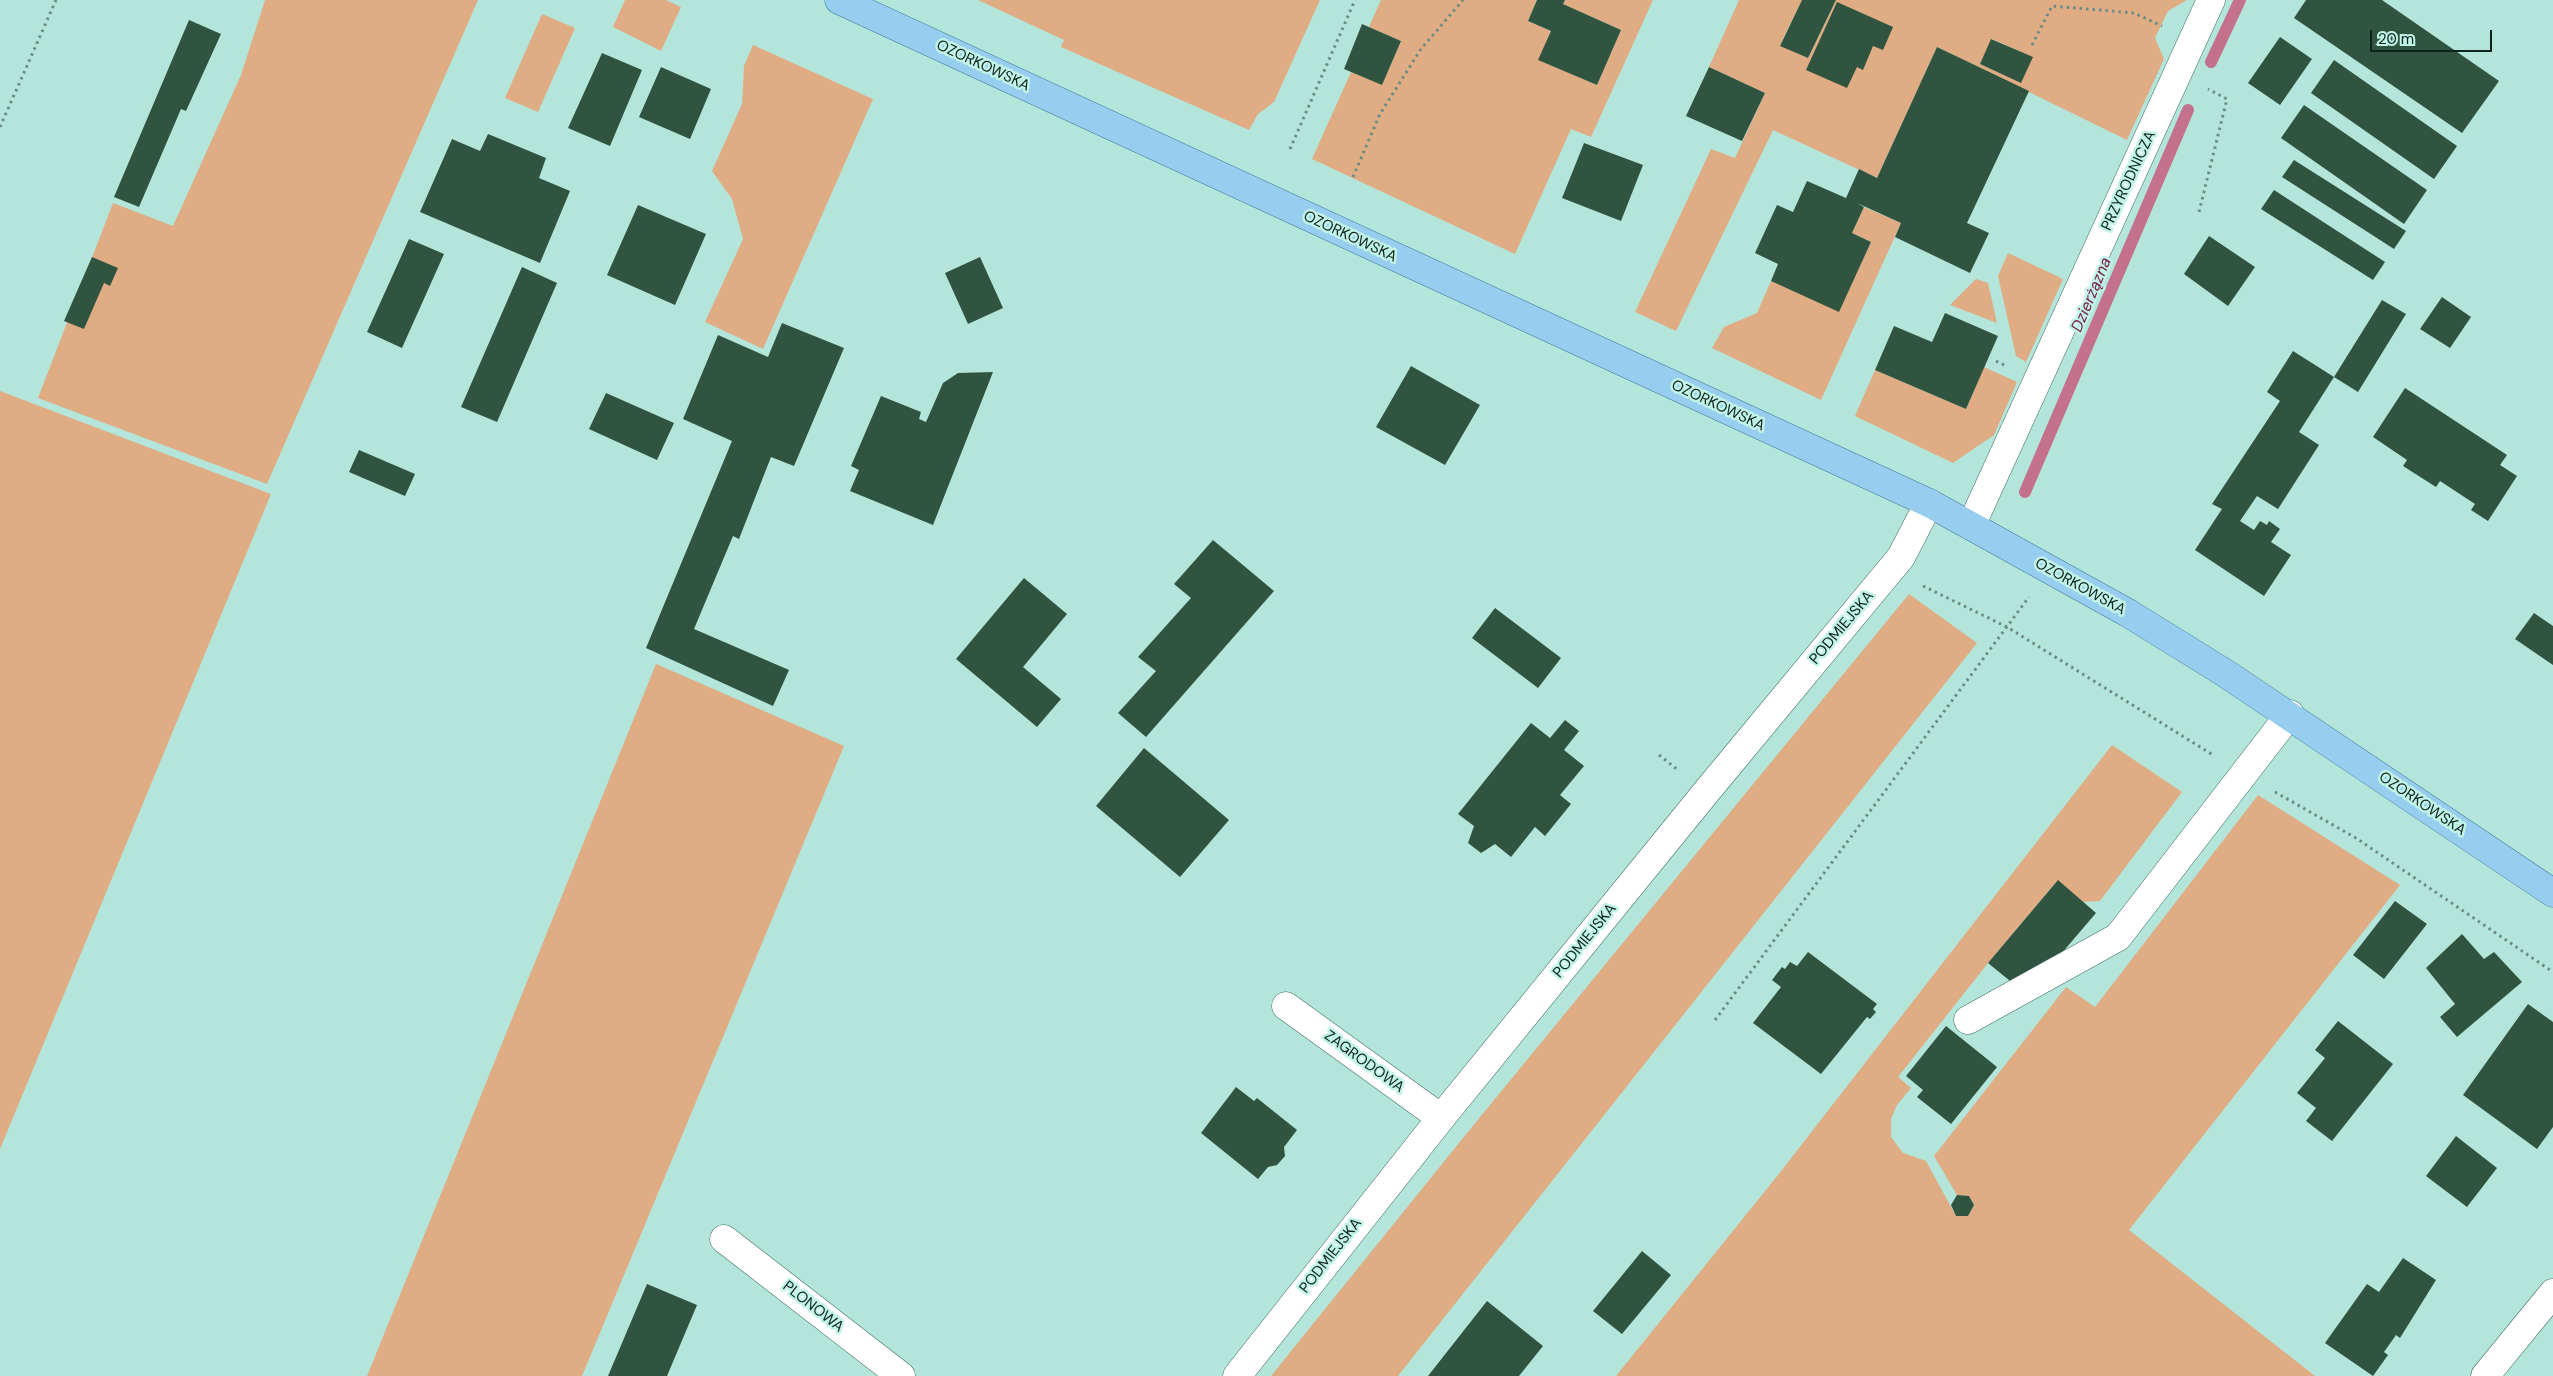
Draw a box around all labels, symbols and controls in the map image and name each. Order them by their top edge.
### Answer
scale bar [2373,20,2496,52]
text: 20 m [2378,29,2414,49]
street label: OZORKOWSKA [933,36,1033,96]
street label: PRZYRODNICZA [2098,128,2160,234]
street label: OZORKOWSKA [1300,207,1400,267]
water label: Dzierżązna [2068,255,2116,335]
street label: OZORKOWSKA [1668,376,1768,436]
street label: OZORKOWSKA [2031,555,2129,619]
street label: PODMIEJSKA [1806,588,1878,668]
street label: OZORKOWSKA [2375,768,2469,840]
street label: PODMIEJSKA [1550,900,1620,982]
street label: ZAGRODOWA [1321,1027,1407,1097]
street label: PODMIEJSKA [1296,1215,1366,1297]
street label: PLONOWA [779,1278,847,1336]

